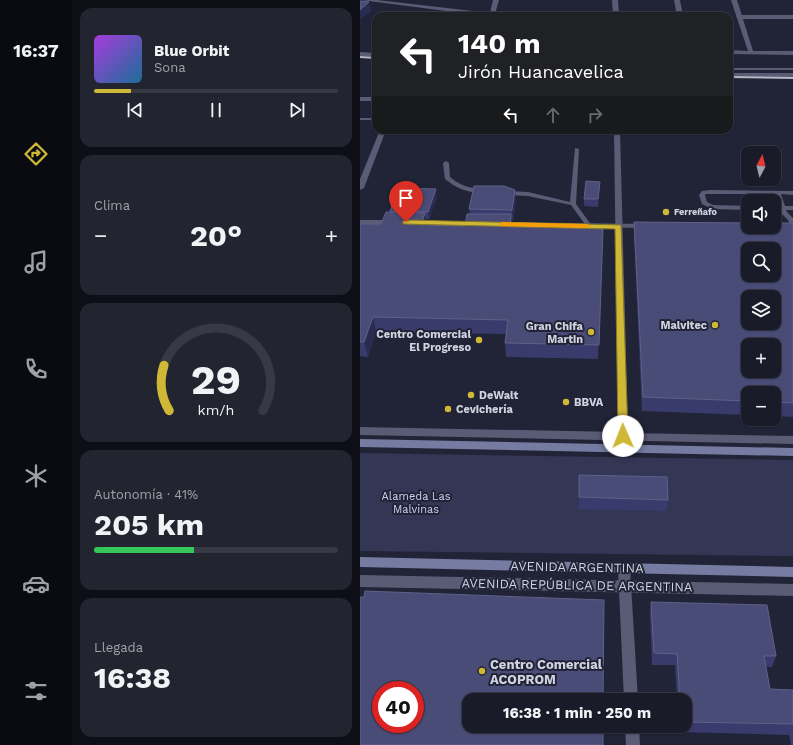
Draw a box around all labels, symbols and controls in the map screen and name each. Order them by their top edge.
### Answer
text: 140 m [458,27,541,60]
icon: left [392,28,444,80]
text: 16:37 [13,40,59,61]
text: Blue Orbit [154,42,229,60]
text: Sona [154,60,186,75]
text: Jirón Huancavelica [458,61,624,82]
icon: previous [124,99,146,121]
icon: pause [205,99,227,121]
icon: next [286,99,308,121]
icon: left [500,104,522,126]
icon: ahead [542,104,564,126]
icon: right [584,104,606,126]
icon: directions [22,140,50,168]
north arrow [741,146,781,186]
map controls [741,146,781,426]
pin [389,181,423,222]
icon: arrive [395,187,417,209]
button: sound [741,194,781,234]
text: Clima [94,198,130,213]
marker: Ferreñafo [661,207,671,217]
place label: Ferreñafo [674,207,718,217]
text: 20° [190,218,242,253]
text: − [94,223,107,248]
text: + [325,223,338,248]
button: search [741,242,781,282]
icon: music [22,248,50,276]
button: layers [741,290,781,330]
place label: Malvitec [660,319,707,332]
place label: Gran Chifa Martin [526,320,584,346]
marker: Malvitec [710,320,720,330]
marker: Gran Chifa Martin [586,327,596,337]
place label: Centro Comercial El Progreso [376,328,471,354]
marker: Centro Comercial El Progreso [474,335,484,345]
button: + [741,338,781,378]
text: 29 [191,354,241,403]
icon: phone [22,355,50,383]
button: − [741,386,781,426]
place label: DeWalt [479,389,518,402]
marker: DeWalt [466,390,476,400]
place label: BBVA [574,396,604,409]
marker: BBVA [561,397,571,407]
text: km/h [198,401,234,417]
place label: Cevichería [456,403,513,416]
marker: Cevichería [443,404,453,414]
position arrow [602,415,644,457]
icon: climate [22,462,50,490]
text: Autonomía · 41% [94,487,198,502]
park label: Alameda Las Malvinas [382,490,451,516]
text: 205 km [94,507,204,542]
street label: AVENIDA ARGENTINA [510,558,644,576]
icon: car [22,570,50,598]
street label: AVENIDA REPÚBLICA DE ARGENTINA [461,575,693,595]
text: Llegada [94,640,143,655]
place label: Centro Comercial ACOPROM [490,657,603,687]
text: 16:38 [94,660,171,695]
marker: Centro Comercial ACOPROM [477,666,487,676]
icon: filters [22,677,50,705]
speed limit sign: 40 [372,681,424,733]
text: 16:38 · 1 min · 250 m [503,704,651,722]

